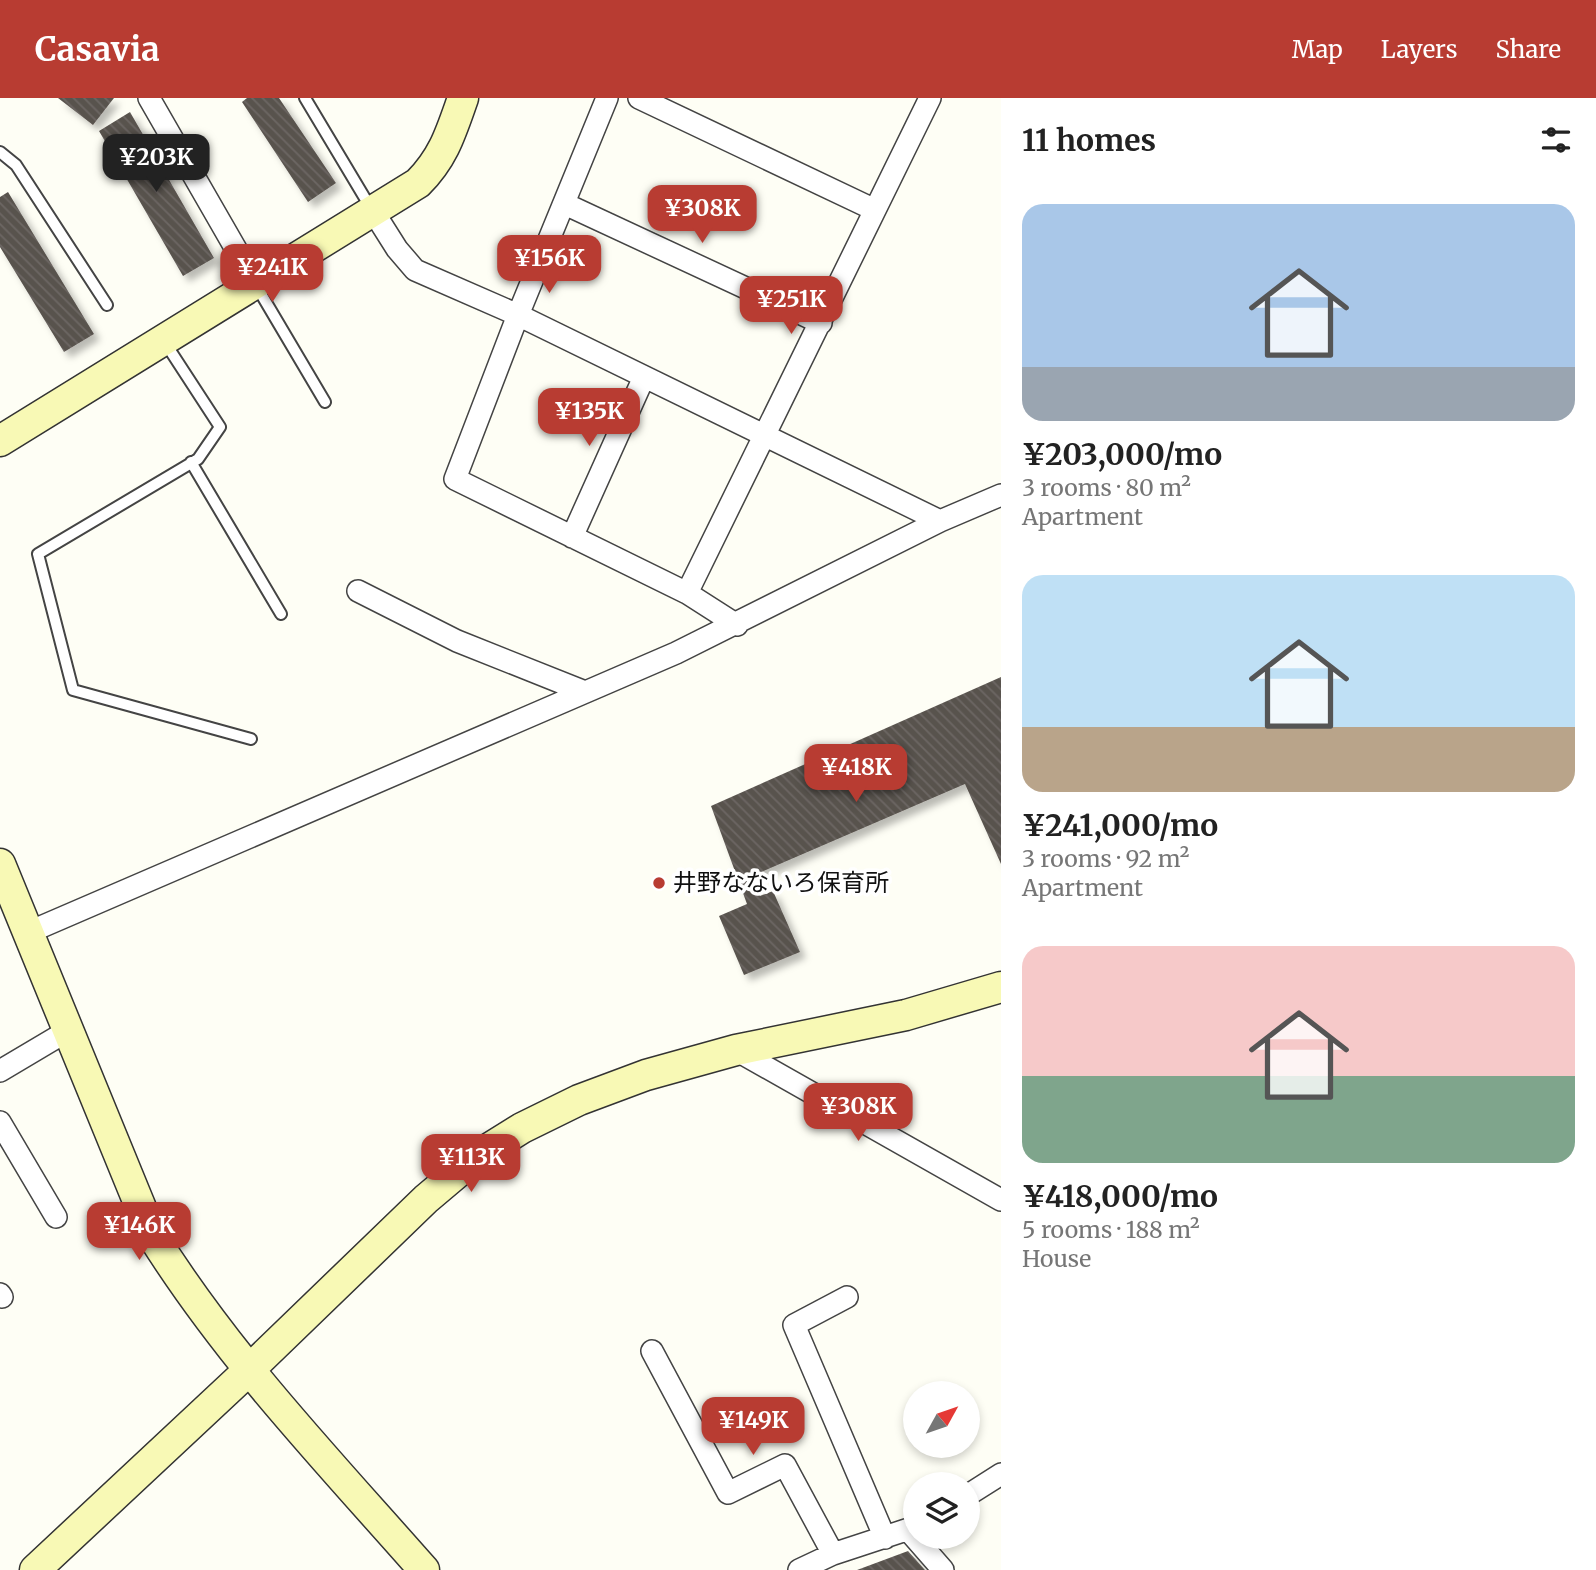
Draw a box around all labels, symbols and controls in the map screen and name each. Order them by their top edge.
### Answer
text: Casavia [35,29,160,70]
text: Map [1292,34,1343,65]
text: Layers [1381,34,1457,65]
text: Share [1495,34,1561,65]
text: 11 homes [1022,121,1156,159]
icon: filters [1537,121,1575,159]
pin: ¥203K [107,134,205,194]
text: ¥203K [119,142,193,171]
pin: ¥308K [653,186,751,245]
text: ¥308K [664,193,740,222]
pin: ¥156K [500,236,598,295]
text: ¥156K [513,243,585,272]
pin: ¥241K [223,244,321,304]
icon: home [1236,250,1362,376]
text: ¥241K [236,252,308,281]
pin: ¥251K [742,276,840,336]
text: ¥251K [756,284,826,313]
pin: ¥135K [540,388,638,448]
text: ¥135K [554,396,624,425]
text: ¥203,000/mo [1022,435,1222,473]
text: 3 rooms · 80 m² [1022,473,1191,502]
text: Apartment [1022,502,1143,531]
icon: home [1236,621,1362,747]
pin: ¥418K [807,744,905,804]
text: ¥418K [820,752,892,781]
text: ¥241,000/mo [1022,806,1218,844]
text: 3 rooms · 92 m² [1022,844,1189,873]
place label: 井野なないろ保育所 [673,867,889,898]
text: Apartment [1022,873,1143,902]
marker: 井野なないろ保育所 [651,875,667,891]
icon: home [1236,992,1362,1118]
pin: ¥308K [809,1084,907,1143]
text: ¥308K [820,1091,896,1120]
pin: ¥113K [422,1134,520,1194]
text: ¥113K [437,1142,505,1171]
text: ¥418,000/mo [1022,1177,1218,1215]
pin: ¥146K [90,1202,188,1262]
text: ¥146K [103,1210,175,1239]
text: 5 rooms · 188 m² [1022,1215,1200,1244]
text: House [1022,1244,1091,1273]
north arrow [903,1381,980,1458]
map controls [903,1381,980,1549]
pin: ¥149K [704,1398,802,1457]
text: ¥149K [718,1405,788,1434]
button: layers [903,1472,980,1549]

